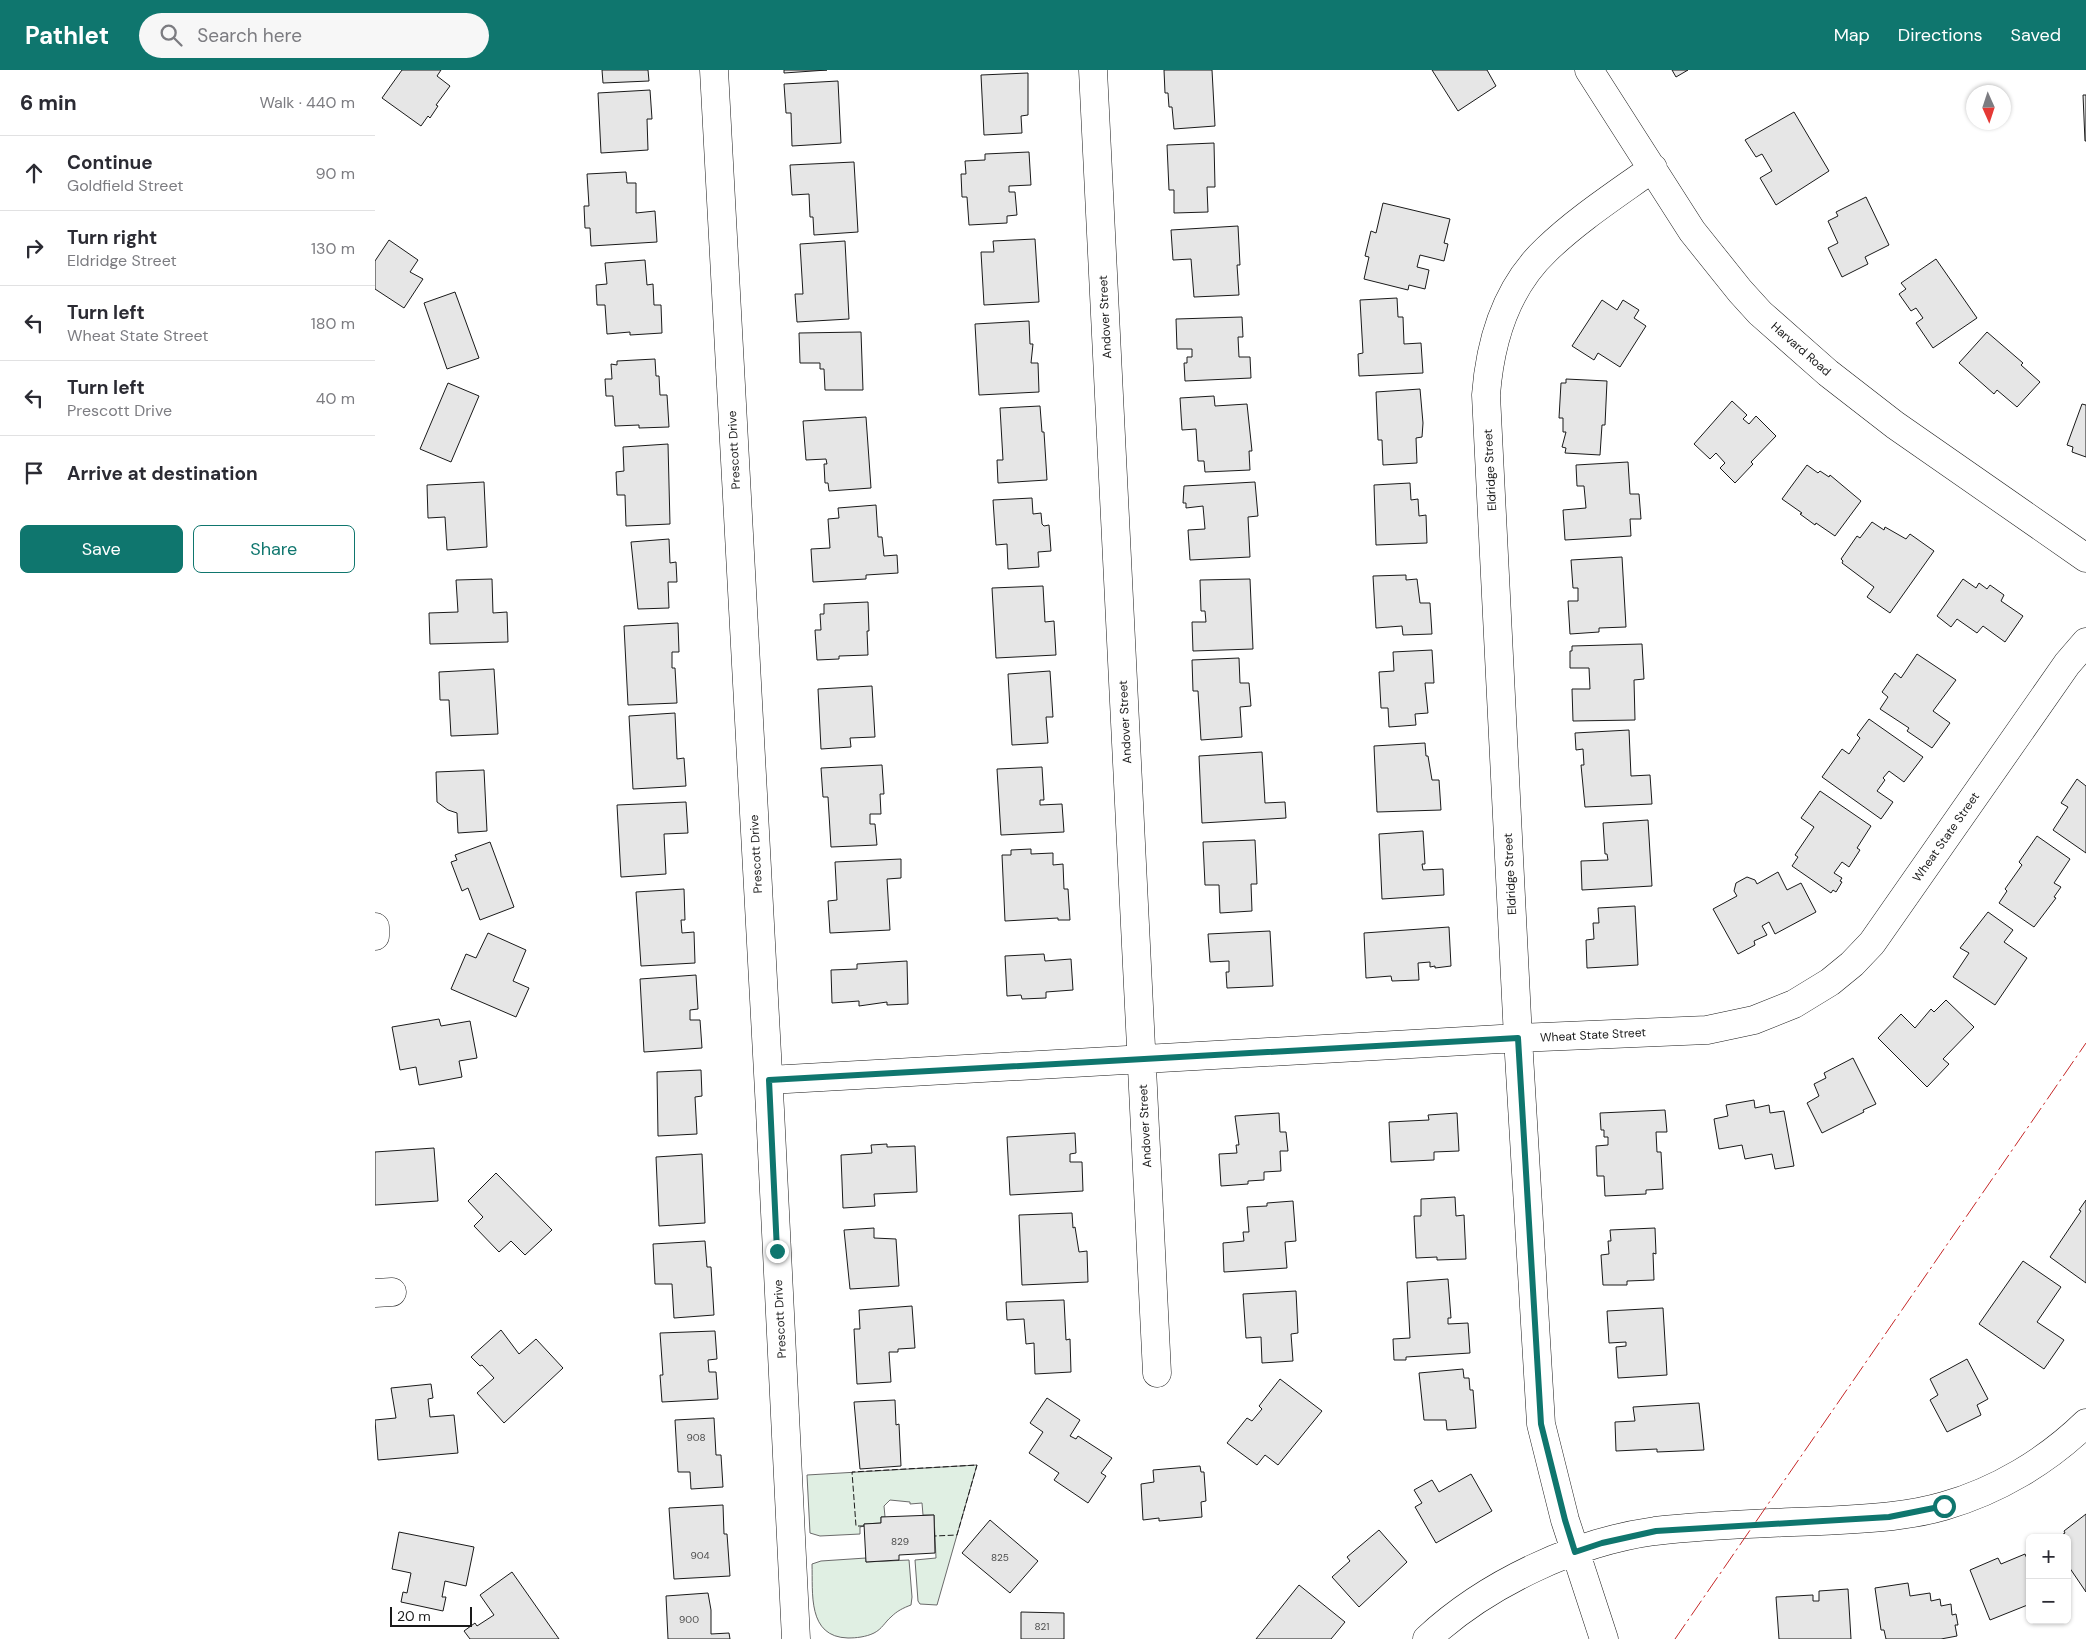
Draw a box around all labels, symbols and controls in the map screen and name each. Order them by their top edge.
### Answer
search box [139,13,489,58]
text: Pathlet [25,20,109,51]
icon: search [157,21,185,49]
text: Search here [197,23,302,48]
text: Map [1834,23,1870,47]
text: Directions [1898,23,1983,47]
text: Saved [2011,23,2061,47]
north arrow [1966,85,2011,130]
text: 6 min [20,89,77,117]
text: Walk · 440 m [259,92,355,113]
text: Continue [67,150,153,175]
icon: ahead [20,159,48,187]
text: 90 m [315,163,355,184]
text: Goldfield Street [67,175,184,196]
text: Turn right [67,225,157,250]
icon: right [20,234,48,262]
text: 130 m [311,238,355,259]
text: Eldridge Street [67,250,177,271]
street label: Andover Street [1095,275,1115,359]
text: Turn left [67,300,145,325]
icon: left [20,309,48,337]
text: 180 m [311,313,355,334]
street label: Harvard Road [1768,319,1834,379]
text: Wheat State Street [67,325,209,346]
text: Turn left [67,375,145,400]
icon: left [20,384,48,412]
text: 40 m [316,388,355,409]
text: Prescott Drive [67,400,172,421]
street label: Prescott Drive [724,410,744,490]
street label: Eldridge Street [1480,428,1500,512]
icon: arrive [20,459,48,487]
text: Arrive at destination [67,461,258,486]
button: Save [20,525,183,573]
button: Share [193,525,355,573]
street label: Andover Street [1115,680,1135,764]
street label: Wheat State Street [1909,789,1983,885]
street label: Prescott Drive [746,814,766,894]
street label: Eldridge Street [1500,832,1520,916]
street label: Wheat State Street [1540,1024,1647,1046]
street label: Andover Street [1135,1084,1155,1168]
route end [766,1240,789,1263]
street label: Prescott Drive [770,1279,790,1359]
house number: 908 [686,1431,706,1444]
route start [1933,1495,1956,1518]
map controls [2026,1534,2071,1624]
button: + [2026,1534,2071,1579]
house number: 829 [891,1535,909,1548]
house number: 904 [690,1549,710,1562]
house number: 825 [991,1551,1009,1564]
button: − [2026,1579,2071,1624]
scale bar [390,1604,473,1627]
text: 20 m [397,1607,431,1625]
house number: 900 [679,1613,699,1626]
house number: 821 [1035,1620,1049,1633]

